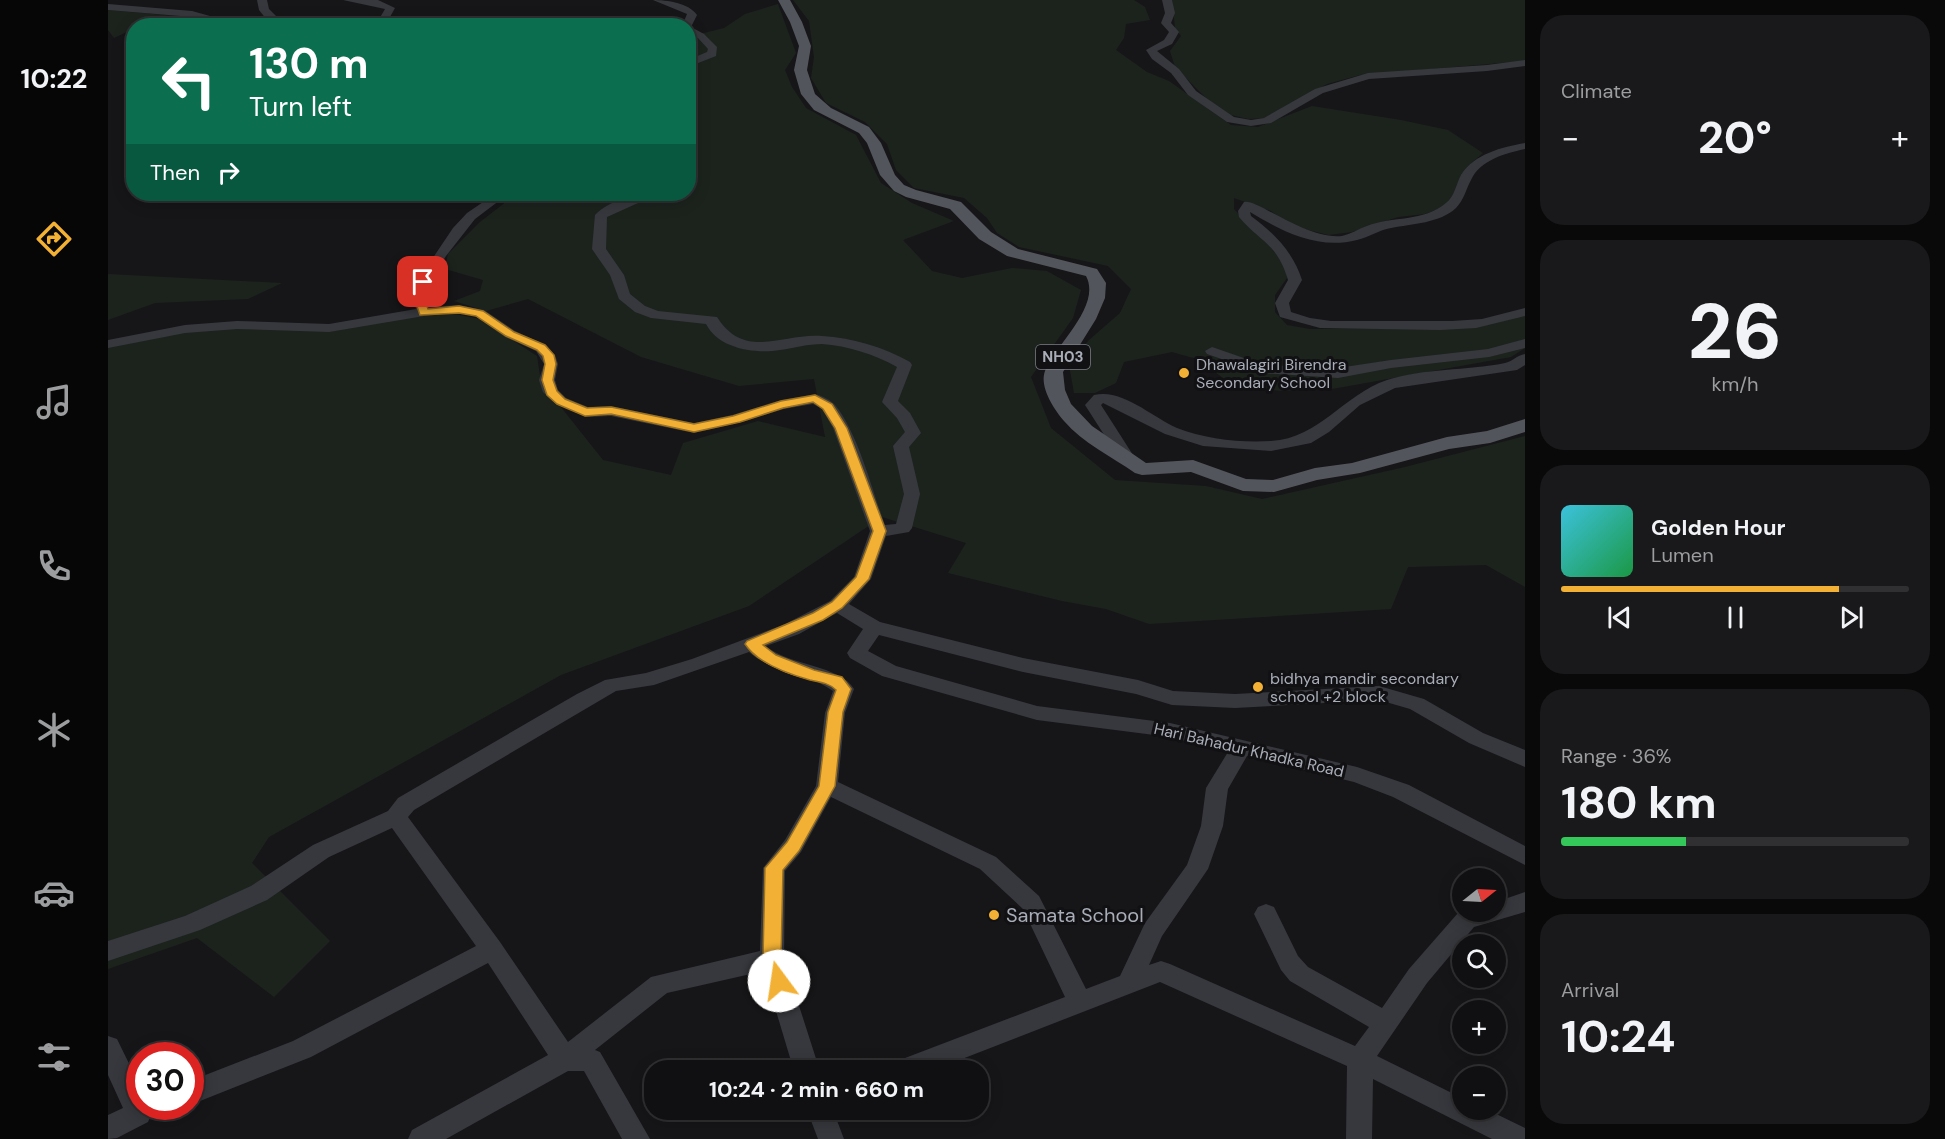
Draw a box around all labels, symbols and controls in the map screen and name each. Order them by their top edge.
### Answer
text: 130 m [249,36,369,91]
icon: left [150,42,228,120]
text: 10:22 [21,61,87,96]
text: Climate [1561,78,1632,104]
text: Turn left [249,89,352,124]
text: 20° [1698,108,1772,167]
text: − [1561,116,1579,159]
text: + [1891,116,1909,159]
icon: right [212,156,245,189]
text: Then [150,158,200,187]
icon: directions [33,218,75,260]
pin [397,256,448,307]
icon: arrive [406,265,439,298]
text: 26 [1688,281,1782,382]
road number: NH03 [1036,345,1090,369]
place label: Dhawalagiri Birendra Secondary School [1196,354,1346,393]
marker: Dhawalagiri Birendra Secondary School [1177,366,1191,380]
text: km/h [1711,371,1759,397]
icon: music [33,381,75,423]
text: Golden Hour [1651,513,1786,542]
text: Lumen [1651,542,1714,568]
icon: phone [33,545,75,587]
icon: previous [1603,601,1636,634]
icon: pause [1719,601,1752,634]
icon: next [1835,601,1868,634]
place label: bidhya mandir secondary school +2 block [1270,668,1459,707]
marker: bidhya mandir secondary school +2 block [1251,680,1265,694]
icon: climate [33,709,75,751]
street label: Hari Bahadur Khadka Road [1152,718,1346,782]
text: Range · 36% [1561,743,1671,769]
text: 180 km [1561,773,1716,832]
north arrow [1452,868,1506,922]
map controls [1452,868,1506,1120]
icon: car [33,872,75,914]
place label: Samata School [1006,902,1144,928]
marker: Samata School [987,908,1001,922]
button: search [1452,934,1506,988]
position arrow [747,949,811,1013]
text: Arrival [1561,977,1619,1003]
button: + [1452,1000,1506,1054]
text: 10:24 [1561,1007,1675,1066]
icon: filters [33,1036,75,1078]
speed limit sign: 30 [126,1042,204,1120]
button: − [1452,1066,1506,1120]
text: 10:24 · 2 min · 660 m [709,1075,924,1104]

